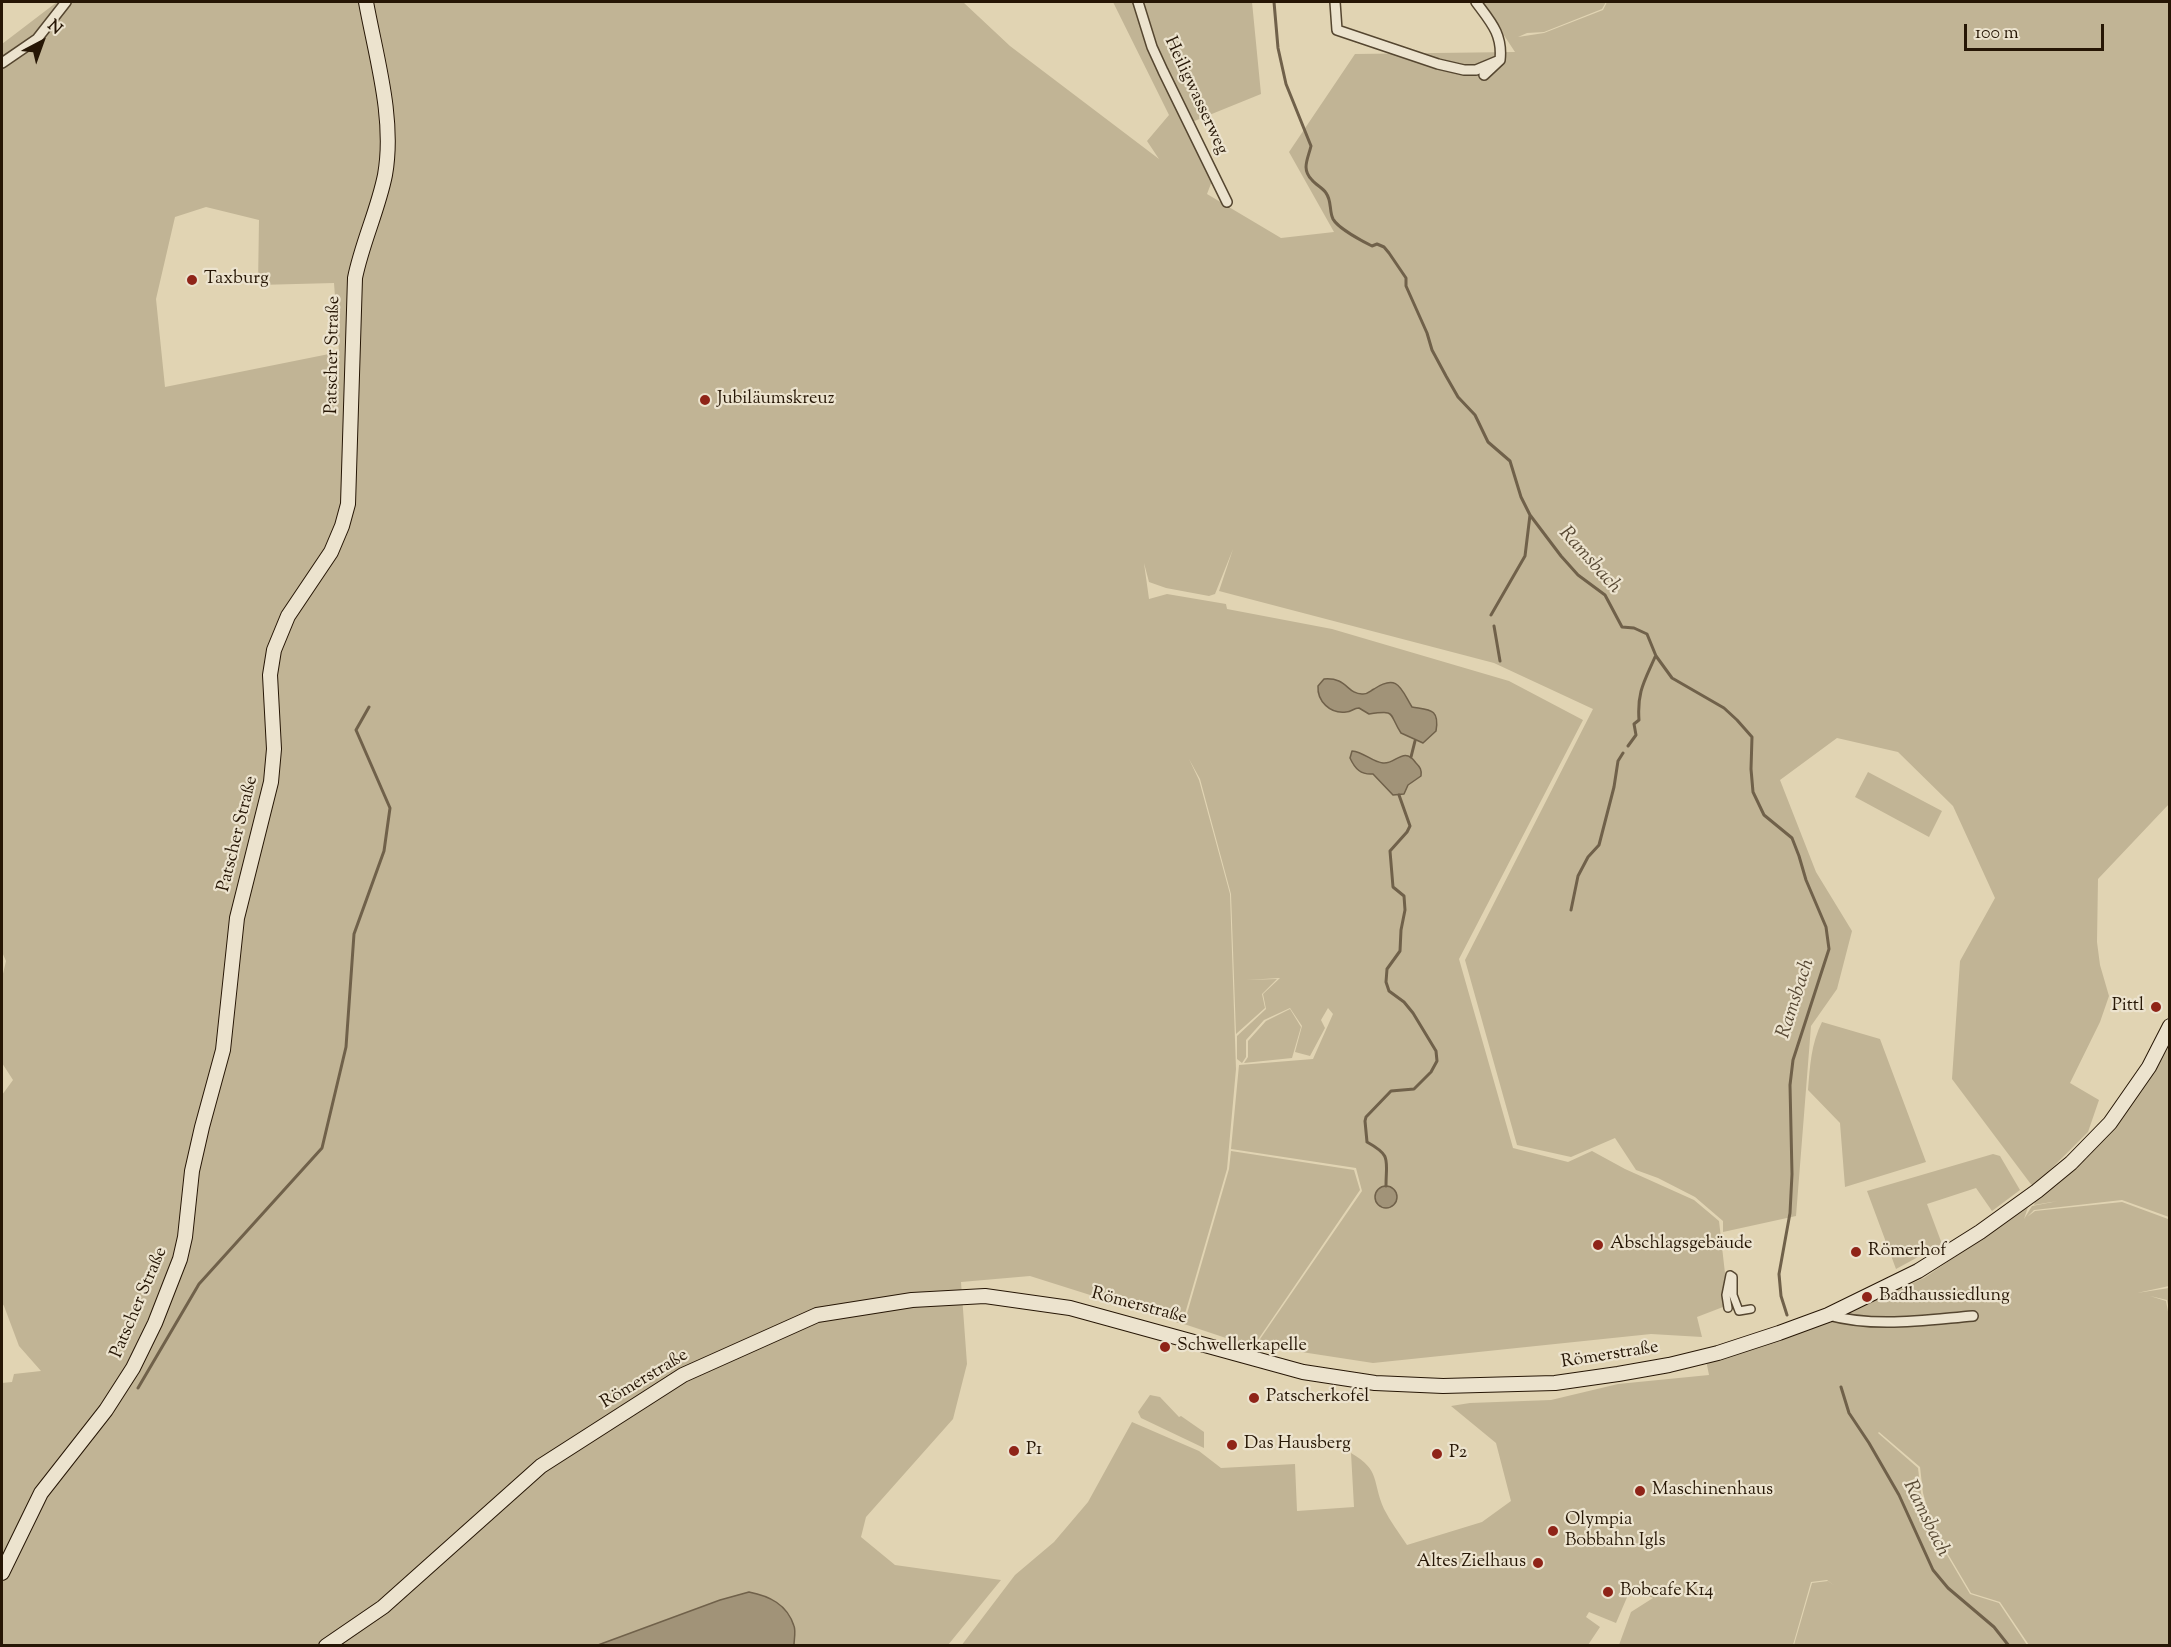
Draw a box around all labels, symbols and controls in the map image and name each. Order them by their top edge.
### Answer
north arrow [12,12,72,72]
scale bar [1967,12,2106,50]
text: N [42,15,67,41]
text: 100 m [1975,21,2019,47]
street label: Heiligwasserweg [1158,34,1232,158]
place label: Taxburg [204,269,269,291]
marker: Taxburg [185,273,199,287]
street label: Patscher Straße [322,296,346,414]
place label: Jubiläumskreuz [717,389,835,411]
marker: Jubiläumskreuz [698,393,712,407]
water label: Ramsbach [1553,522,1625,600]
street label: Patscher Straße [214,774,264,894]
water label: Ramsbach [1773,956,1821,1042]
place label: Pittl [2112,996,2144,1018]
marker: Pittl [2149,1000,2163,1014]
place label: Abschlagsgebäude [1610,1234,1752,1256]
marker: Abschlagsgebäude [1591,1238,1605,1252]
place label: Römerhof [1868,1241,1946,1263]
street label: Patscher Straße [107,1244,173,1362]
marker: Römerhof [1849,1245,1863,1259]
street label: Römerstraße [1089,1284,1189,1330]
place label: Badhaussiedlung [1879,1286,2010,1308]
marker: Badhaussiedlung [1860,1290,1874,1304]
place label: Schwellerkapelle [1177,1336,1307,1358]
street label: Römerstraße [1560,1338,1660,1374]
marker: Schwellerkapelle [1158,1340,1172,1354]
street label: Römerstraße [597,1345,693,1415]
place label: Patscherkofel [1266,1387,1369,1409]
marker: Patscherkofel [1247,1391,1261,1405]
place label: Das Hausberg [1244,1434,1351,1456]
marker: Das Hausberg [1225,1438,1239,1452]
place label: P1 [1026,1440,1042,1462]
place label: P2 [1449,1443,1467,1465]
marker: P1 [1007,1444,1021,1458]
marker: P2 [1430,1447,1444,1461]
water label: Ramsbach [1896,1477,1954,1561]
place label: Maschinenhaus [1652,1480,1773,1502]
marker: Maschinenhaus [1633,1484,1647,1498]
place label: Olympia Bobbahn Igls [1565,1510,1666,1552]
marker: Olympia Bobbahn Igls [1546,1524,1560,1538]
place label: Altes Zielhaus [1417,1552,1526,1574]
marker: Altes Zielhaus [1531,1556,1545,1570]
place label: Bobcafe K14 [1620,1581,1714,1603]
marker: Bobcafe K14 [1601,1585,1615,1599]

